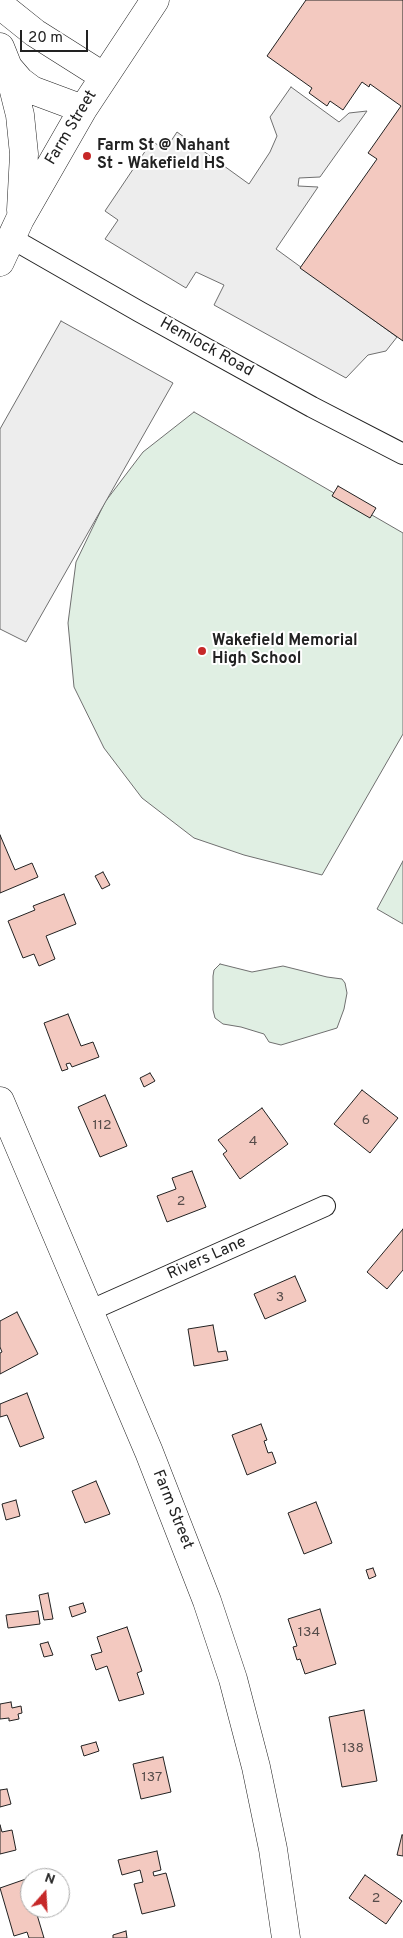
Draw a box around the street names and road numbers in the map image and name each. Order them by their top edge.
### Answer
street label: Farm Street [42,87,102,169]
street label: Hemlock Road [156,314,256,382]
street label: Rivers Lane [165,1233,249,1285]
street label: Farm Street [147,1468,197,1552]

